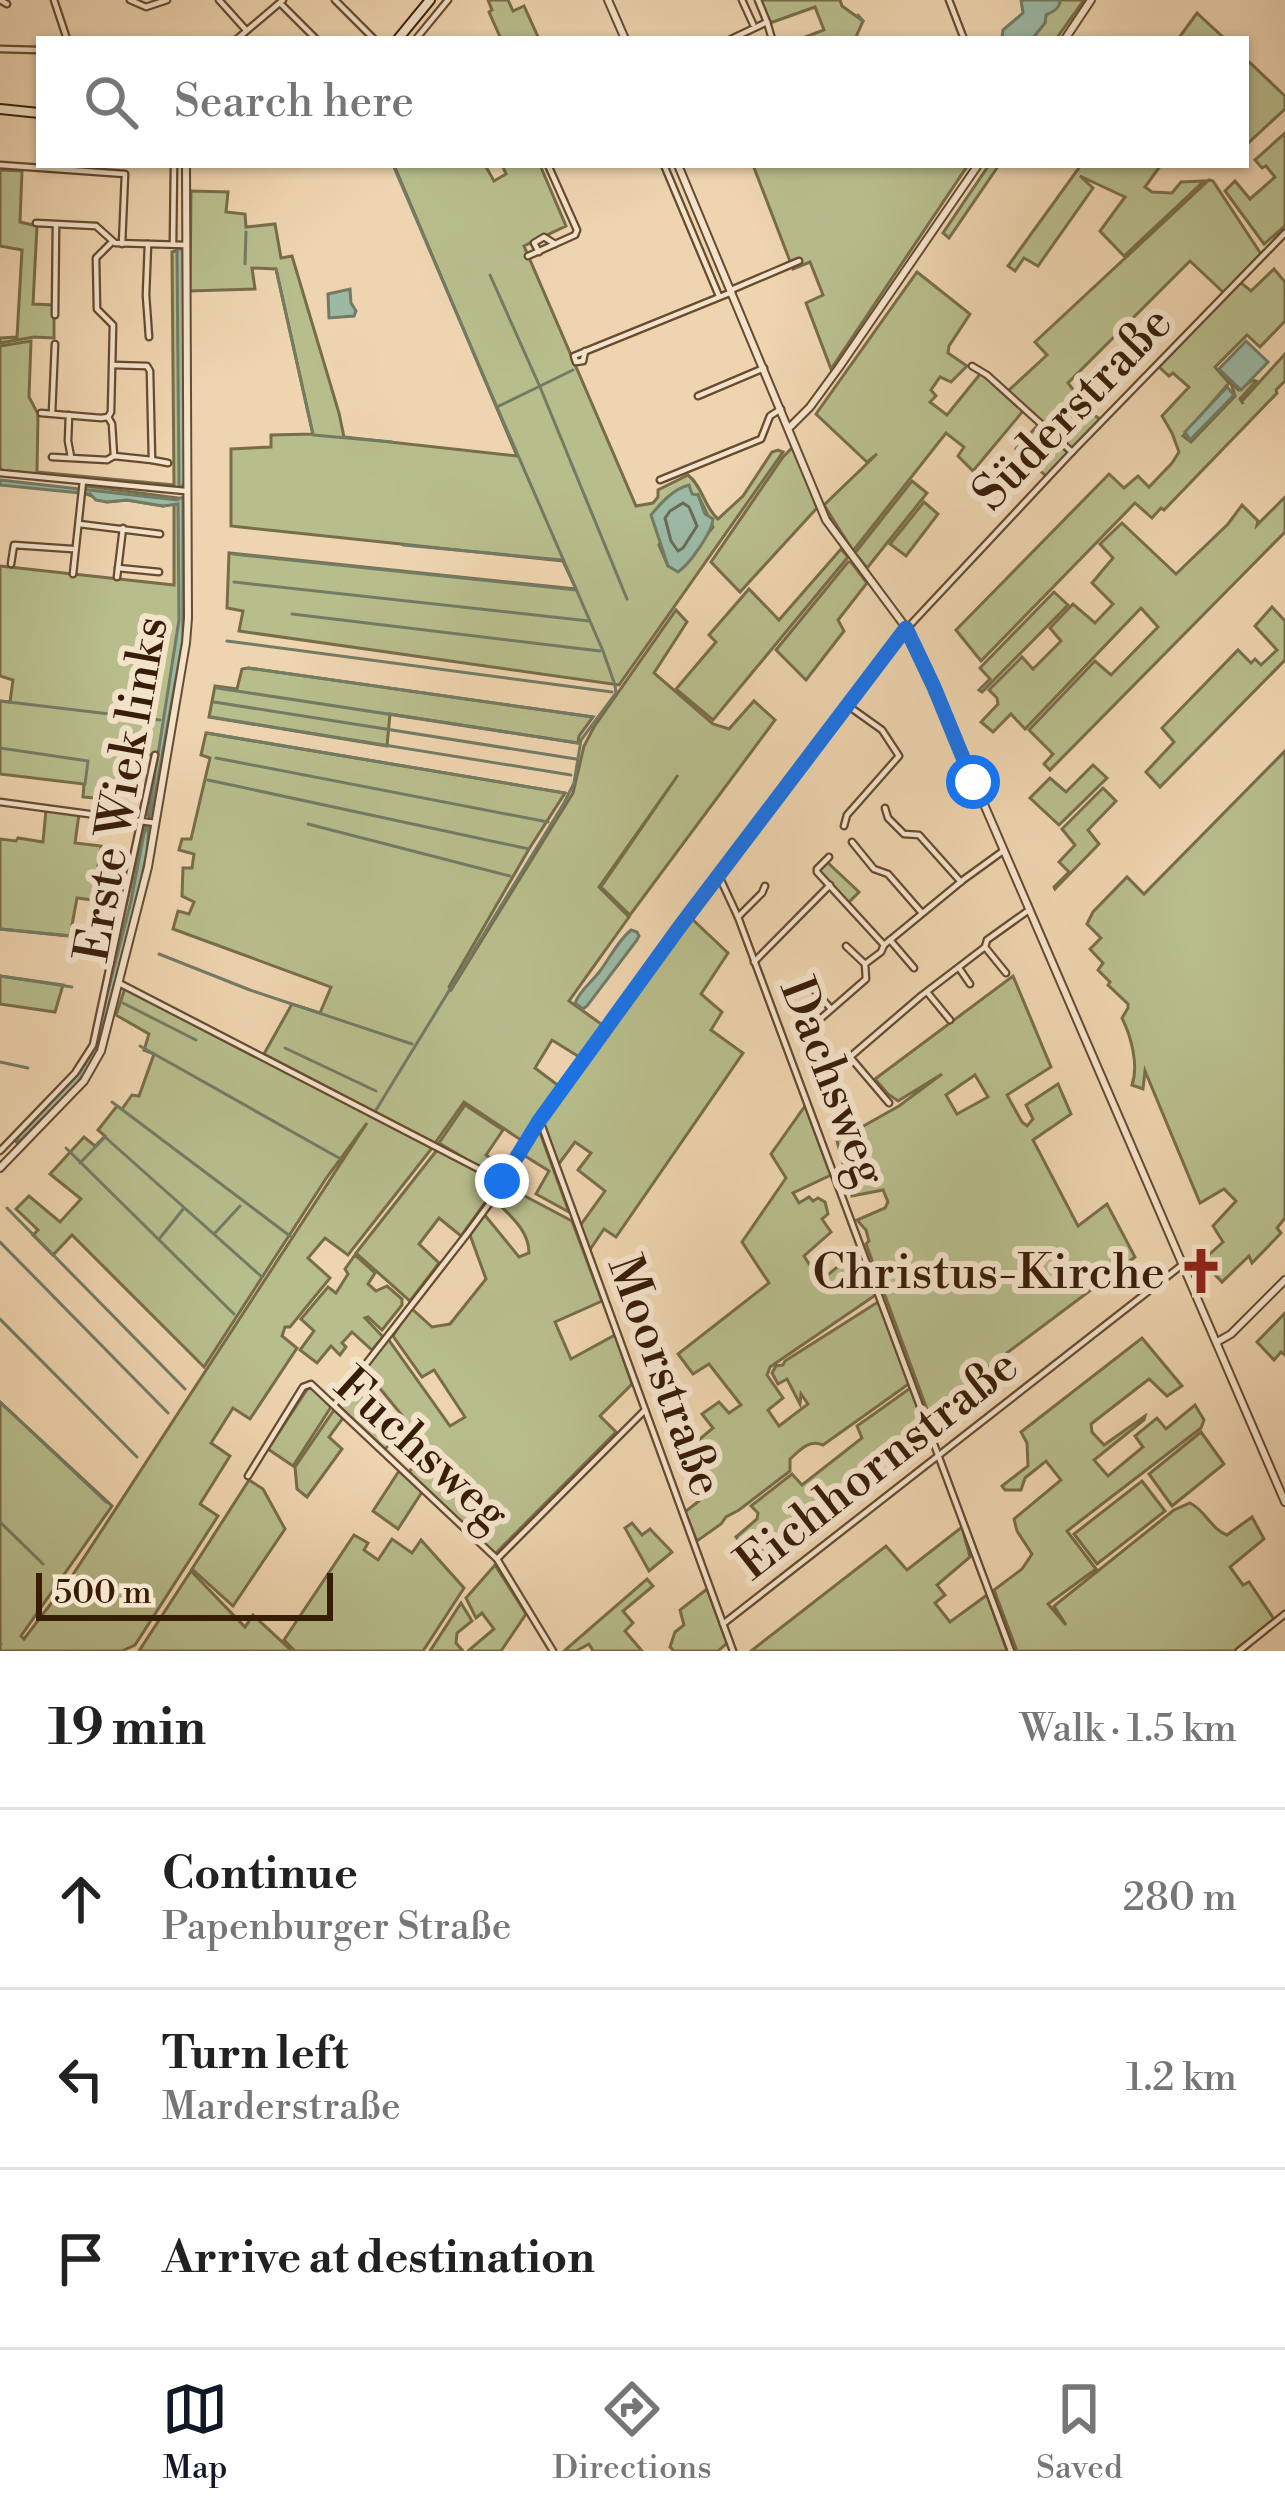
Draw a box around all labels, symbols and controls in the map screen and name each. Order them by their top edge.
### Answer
search box [36,36,1249,168]
icon: search [78,69,144,135]
text: Search here [174,74,414,131]
street label: Süderstraße [961,294,1186,524]
street label: Erste Wiek links [63,612,183,967]
route start [946,755,1000,809]
street label: Dachsweg [765,970,899,1195]
route end [475,1154,529,1208]
place label: Christus-Kirche [812,1244,1165,1304]
church icon: Christus-Kirche [1176,1246,1226,1296]
street label: Moorstraße [593,1248,735,1504]
street label: Eichhornstraße [725,1337,1031,1594]
street label: Fuchsweg [321,1356,521,1544]
scale bar [36,1567,333,1620]
text: 500 m [54,1573,152,1614]
text: 19 min [48,1697,206,1761]
text: Walk · 1.5 km [1020,1705,1237,1754]
text: Continue [162,1846,358,1903]
icon: ahead [48,1866,114,1932]
text: 280 m [1123,1874,1237,1923]
text: Papenburger Straße [162,1903,511,1952]
text: Turn left [162,2026,348,2083]
icon: left [48,2046,114,2112]
text: 1.2 km [1126,2054,1237,2103]
text: Marderstraße [162,2083,401,2132]
icon: arrive [48,2226,114,2292]
text: Arrive at destination [162,2230,595,2287]
tab: Map [162,2376,228,2489]
tab: Directions [553,2376,712,2489]
tab: Saved [1036,2376,1123,2489]

